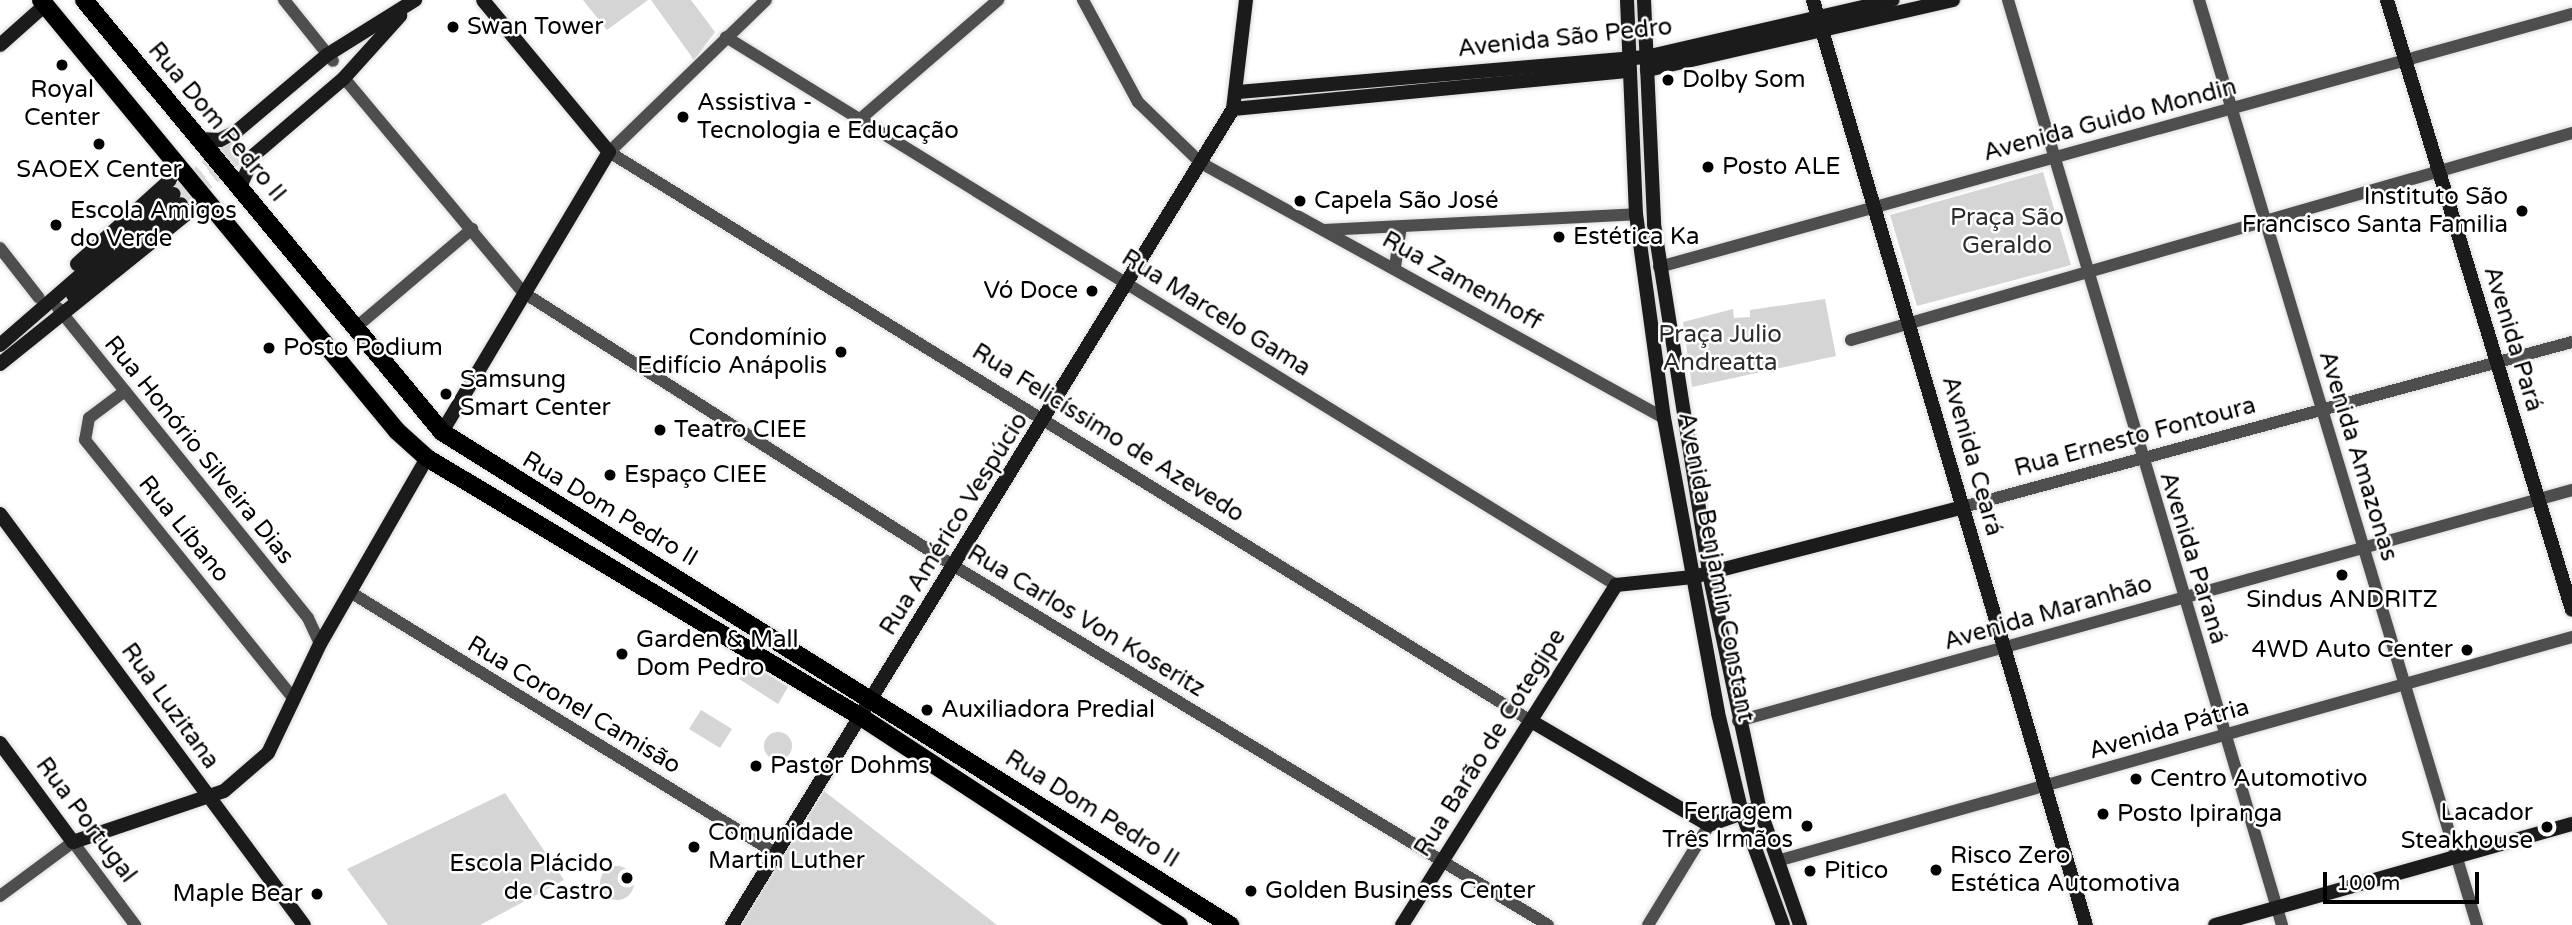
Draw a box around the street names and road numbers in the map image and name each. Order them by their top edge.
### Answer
street label: Avenida São Pedro [1456,12,1674,64]
street label: Rua Dom Pedro II [142,36,292,208]
street label: Avenida Guido Mondin [1980,72,2240,168]
street label: Rua Zamenhoff [1377,225,1547,337]
street label: Rua Marcelo Gama [1116,243,1316,383]
street label: Avenida Pará [2477,263,2549,415]
street label: Rua Honório Silveira Dias [98,330,300,570]
street label: Rua Felicíssimo de Azevedo [967,337,1249,529]
street label: Avenida Amazonas [2312,348,2404,564]
street label: Avenida Ceará [1935,373,2009,539]
street label: Rua Ernesto Fontoura [2011,391,2259,483]
street label: Rua Américo Vespúcio [874,407,1034,641]
street label: Avenida Benjamin Constant [1672,410,1760,724]
street label: Rua Dom Pedro II [517,445,703,573]
street label: Avenida Paraná [2153,468,2233,648]
street label: Rua Líbano [132,470,236,588]
street label: Rua Carlos Von Koseritz [962,539,1210,703]
street label: Avenida Maranhão [1941,569,2155,657]
street label: Rua Barão de Cotegipe [1408,624,1572,862]
street label: Rua Coronel Camisão [462,630,686,780]
street label: Rua Luzitana [115,637,225,775]
street label: Avenida Pátria [2086,692,2252,766]
street label: Rua Dom Pedro II [1000,744,1184,874]
street label: Rua Portugal [30,752,142,888]

